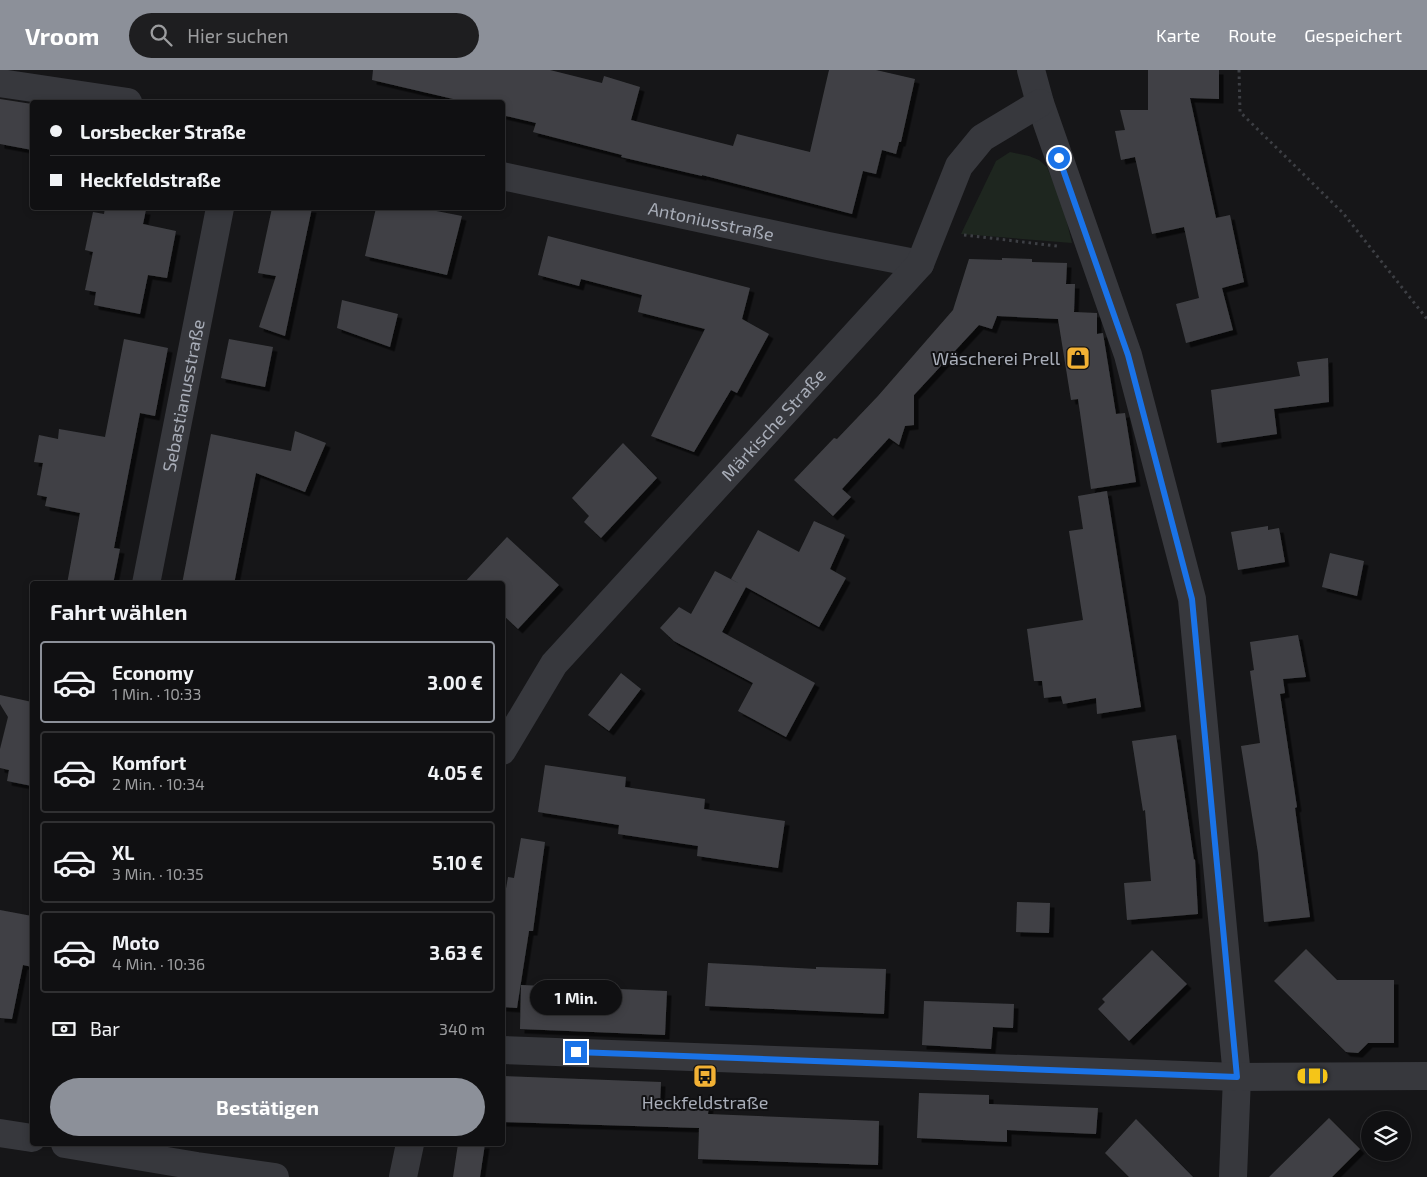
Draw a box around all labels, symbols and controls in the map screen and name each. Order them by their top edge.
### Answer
search box [129,13,479,58]
text: Vroom [25,21,99,50]
icon: search [147,21,175,49]
text: Hier suchen [187,24,288,47]
text: Karte [1156,24,1200,46]
text: Route [1228,24,1276,46]
text: Gespeichert [1304,24,1402,46]
text: Lorsbecker Straße [80,120,246,143]
route start [1048,147,1070,169]
text: Heckfeldstraße [80,168,221,191]
street label: Antoniusstraße [646,197,776,245]
street label: Sebastianusstraße [157,317,209,474]
shop icon: Wäscherei Prell [1065,345,1091,371]
place label: Wäscherei Prell [932,347,1061,369]
street label: Märkische Straße [716,364,830,485]
text: Fahrt wählen [50,598,188,624]
icon: car [52,660,97,705]
text: Economy [112,661,194,684]
text: 3.00 € [427,671,483,694]
text: 1 Min. · 10:33 [112,684,201,703]
icon: car [52,750,97,795]
text: Komfort [112,751,186,774]
text: 4.05 € [427,761,483,784]
text: 2 Min. · 10:34 [112,774,205,793]
icon: car [52,840,97,885]
text: XL [112,841,134,864]
text: 5.10 € [432,851,483,874]
text: 3 Min. · 10:35 [112,864,204,883]
icon: car [52,930,97,975]
text: Moto [112,931,160,954]
text: 3.63 € [429,941,483,964]
text: 4 Min. · 10:36 [112,954,205,973]
callout: 1 Min. [530,980,622,1014]
text: 1 Min. [555,988,597,1007]
icon: cash [50,1015,78,1043]
text: Bar [90,1017,120,1040]
text: 340 m [439,1019,485,1038]
route end [565,1041,587,1063]
bus stop icon: Heckfeldstraße [692,1063,718,1089]
car [1298,1069,1328,1084]
button: Bestätigen [50,1078,485,1136]
place label: Heckfeldstraße [642,1091,768,1113]
map controls [1361,1111,1411,1161]
button: layers [1361,1111,1411,1161]

